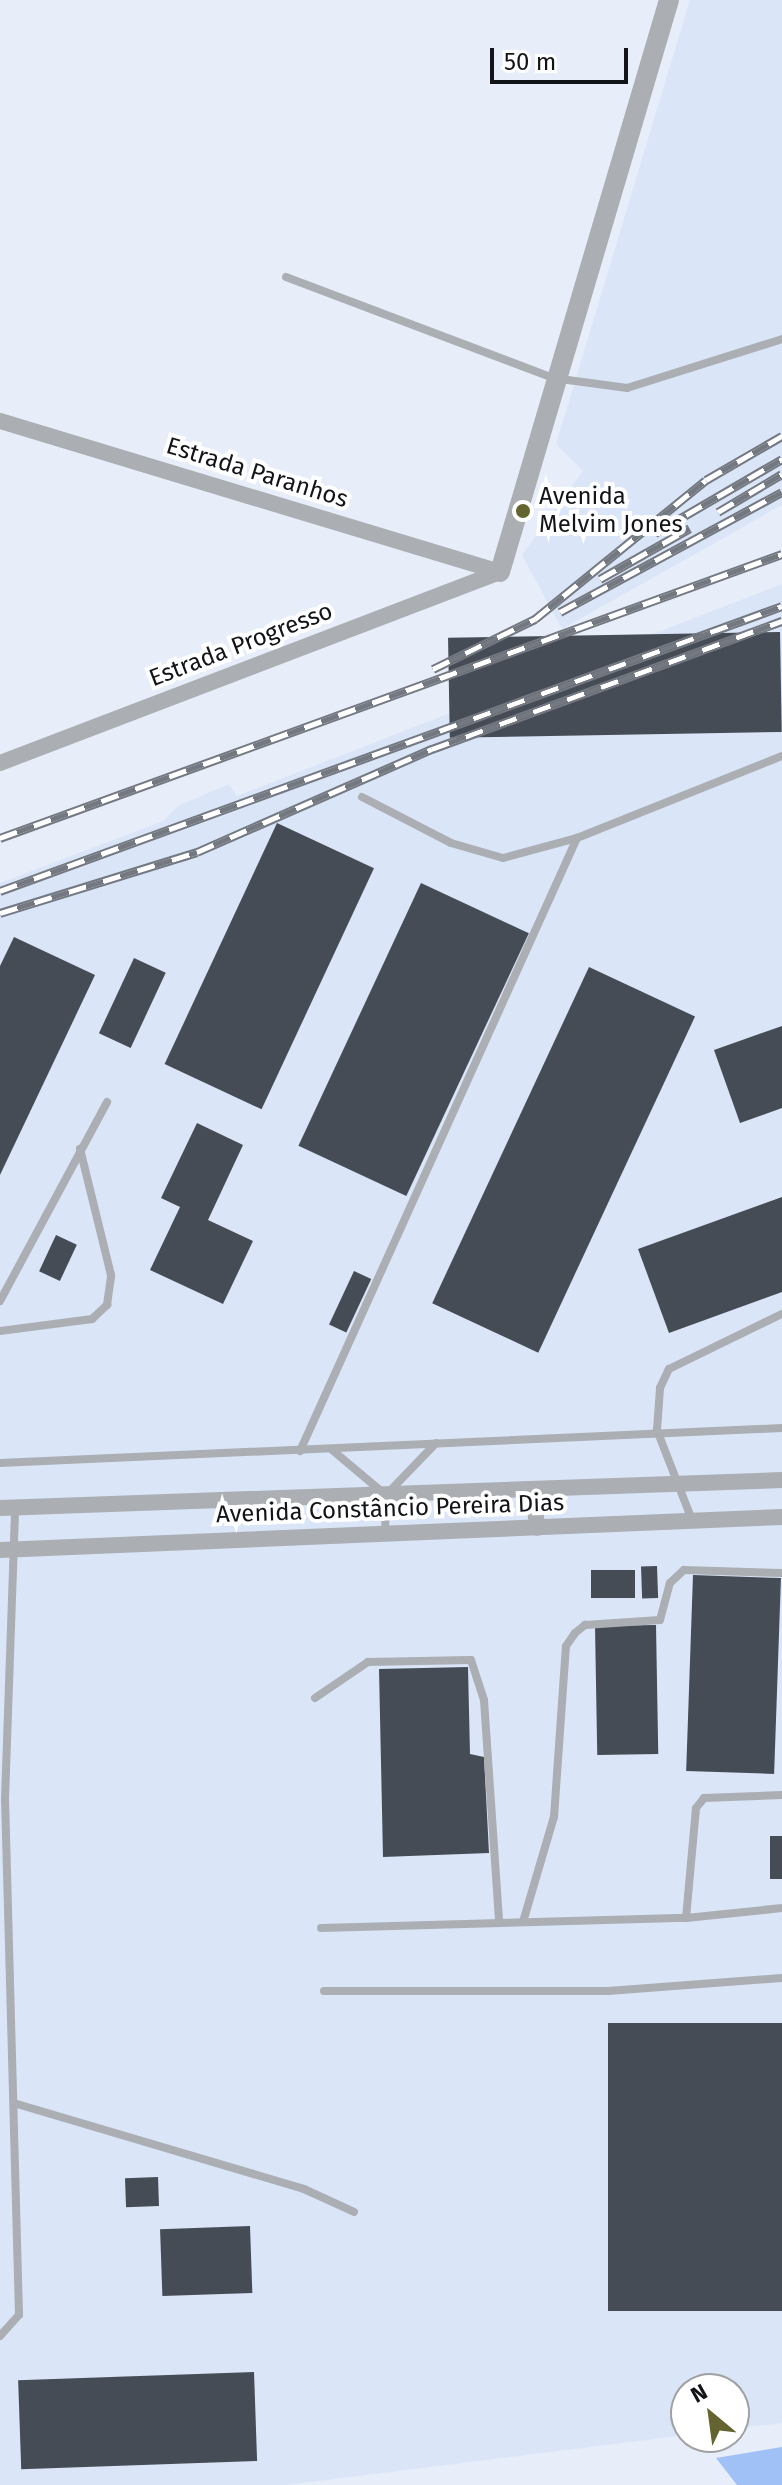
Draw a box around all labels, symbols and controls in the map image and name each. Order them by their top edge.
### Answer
scale bar [494,32,632,82]
text: 50 m [504,48,556,76]
street label: Estrada Paranhos [163,432,351,514]
place label: Avenida Melvim Jones [539,483,683,539]
marker: Avenida Melvim Jones [514,502,532,520]
street label: Estrada Progresso [145,597,337,693]
street label: Avenida Constâncio Pereira Dias [215,1489,565,1529]
north arrow [670,2373,750,2453]
text: N [686,2378,712,2409]

